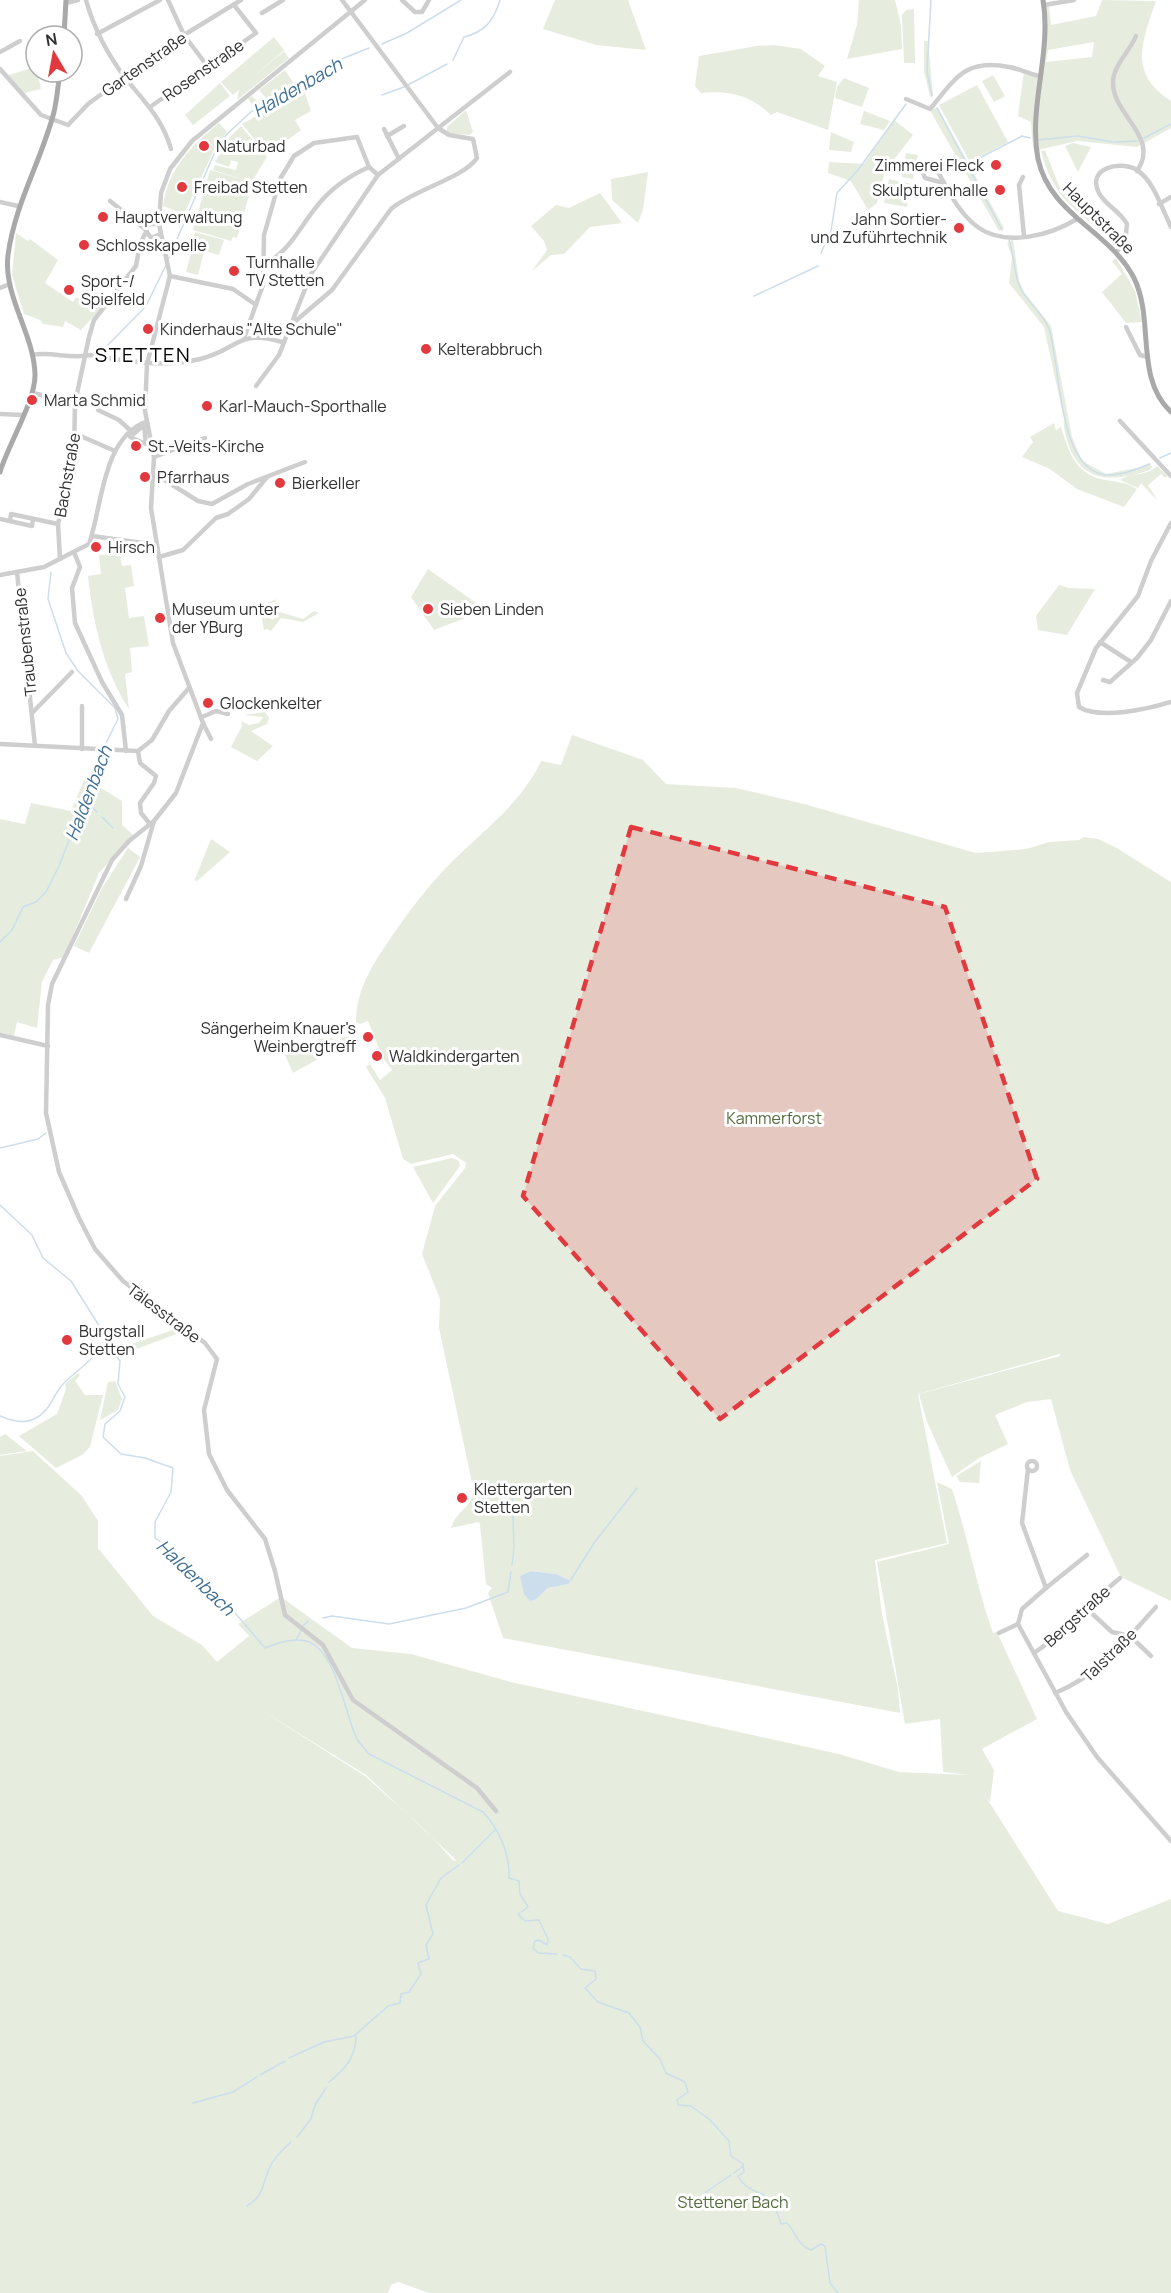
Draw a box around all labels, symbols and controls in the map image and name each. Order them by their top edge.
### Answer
north arrow [24,24,84,84]
text: N [44,27,59,51]
street label: Gartenstraße [97,27,191,101]
street label: Rosenstraße [158,34,248,106]
water label: Haldenbach [248,51,347,122]
place label: Naturbad [216,135,285,157]
marker: Naturbad [197,139,211,153]
place label: Zimmerei Fleck [874,154,985,176]
marker: Zimmerei Fleck [989,158,1003,172]
place label: Freibad Stetten [194,176,308,198]
street label: Hauptstraße [1058,177,1140,259]
place label: Skulpturenhalle [872,179,988,201]
marker: Freibad Stetten [175,180,189,194]
marker: Skulpturenhalle [993,183,1007,197]
place label: Hauptverwaltung [115,206,242,228]
place label: Jahn Sortier- und Zuführtechnik [811,208,948,248]
marker: Hauptverwaltung [96,210,110,224]
marker: Jahn Sortier- und Zuführtechnik [952,221,966,235]
place label: Schlosskapelle [96,234,207,256]
marker: Schlosskapelle [77,238,91,252]
place label: Turnhalle TV Stetten [246,251,324,291]
marker: Turnhalle TV Stetten [227,264,241,278]
place label: Sport-/ Spielfeld [81,270,145,310]
marker: Sport-/ Spielfeld [62,283,76,297]
place label: Kinderhaus "Alte Schule" [160,318,343,340]
marker: Kinderhaus "Alte Schule" [141,322,155,336]
place label: Kelterabbruch [438,338,542,360]
district label: STETTEN [95,341,191,368]
marker: Kelterabbruch [419,342,433,356]
place label: Marta Schmid [44,389,146,411]
marker: Marta Schmid [25,393,39,407]
place label: Karl-Mauch-Sporthalle [219,395,387,417]
marker: Karl-Mauch-Sporthalle [200,399,214,413]
street label: Bachstraße [49,431,85,519]
place label: St.-Veits-Kirche [148,435,264,457]
marker: St.-Veits-Kirche [129,439,143,453]
place label: Pfarrhaus [157,466,229,488]
marker: Pfarrhaus [138,470,152,484]
place label: Bierkeller [292,472,361,494]
marker: Bierkeller [273,476,287,490]
place label: Hirsch [108,536,155,558]
marker: Hirsch [89,540,103,554]
street label: Traubenstraße [8,587,42,697]
place label: Museum unter der YBurg [172,598,279,638]
place label: Sieben Linden [440,598,544,620]
marker: Sieben Linden [421,602,435,616]
marker: Museum unter der YBurg [153,611,167,625]
place label: Glockenkelter [220,692,322,714]
marker: Glockenkelter [201,696,215,710]
water label: Haldenbach [59,741,117,844]
place label: Sängerheim Knauer's Weinbergtreff [201,1017,356,1057]
marker: Sängerheim Knauer's Weinbergtreff [361,1030,375,1044]
place label: Waldkindergarten [389,1045,520,1067]
marker: Waldkindergarten [370,1049,384,1063]
park label: Kammerforst [726,1107,822,1129]
street label: Tälesstraße [123,1278,205,1348]
place label: Burgstall Stetten [79,1320,144,1360]
marker: Burgstall Stetten [60,1333,74,1347]
place label: Klettergarten Stetten [474,1478,572,1518]
marker: Klettergarten Stetten [455,1491,469,1505]
water label: Haldenbach [152,1534,241,1621]
street label: Bergstraße [1039,1580,1115,1652]
street label: Talstraße [1076,1623,1142,1687]
park label: Stettener Bach [677,2191,789,2213]

